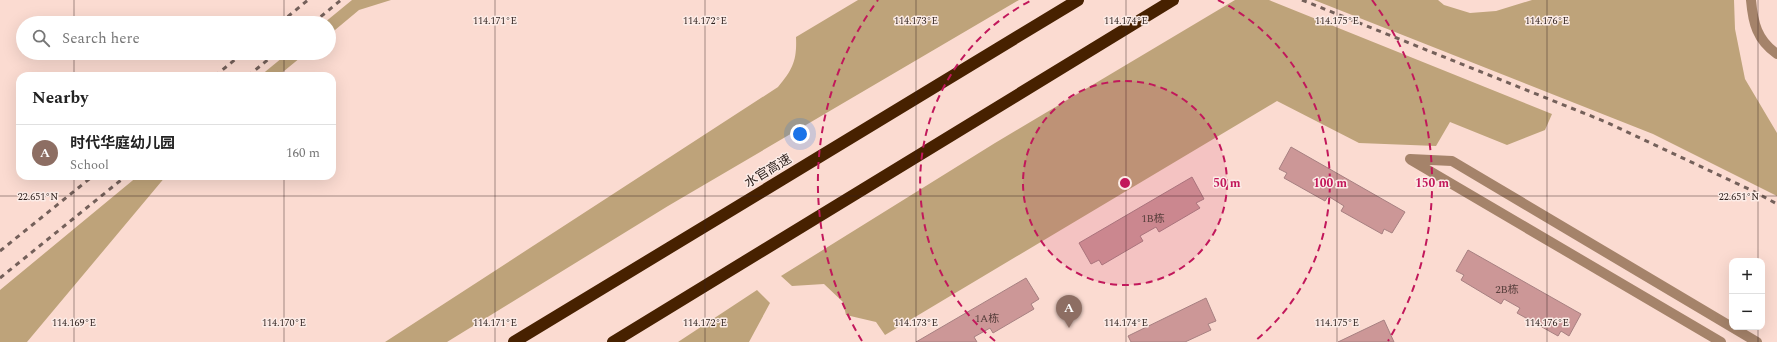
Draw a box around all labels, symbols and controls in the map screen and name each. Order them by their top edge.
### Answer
text: 114.171°E [473,13,517,29]
text: 114.172°E [683,13,727,29]
text: 114.173°E [894,13,938,29]
text: 114.174°E [1104,13,1148,29]
text: 114.175°E [1315,13,1359,29]
text: 114.176°E [1525,13,1569,29]
search box [16,16,336,60]
icon: search [30,27,52,49]
text: Search here [62,27,140,50]
text: Nearby [32,85,88,111]
your location [790,124,810,144]
text: 时代华庭幼儿园 [70,132,175,155]
text: A [40,143,50,163]
text: 160 m [286,143,320,163]
street label: 水官高速 [741,149,795,193]
text: School [70,155,109,175]
text: 50 m [1213,174,1241,193]
text: 100 m [1313,174,1347,193]
text: 150 m [1415,174,1449,193]
centre of rings [1118,176,1132,190]
text: 22.651°N [18,189,58,205]
text: 22.651°N [1719,189,1759,205]
house number: 1B栋 [1141,210,1165,227]
map controls [1729,258,1765,330]
button: + [1729,258,1765,294]
house number: 2B栋 [1495,281,1519,298]
button: − [1729,294,1765,330]
pin: A [1056,295,1082,328]
house number: 1A栋 [975,310,999,327]
text: 114.169°E [52,315,96,331]
text: 114.170°E [262,315,306,331]
text: 114.171°E [473,315,517,331]
text: 114.172°E [683,315,727,331]
text: 114.173°E [894,315,938,331]
text: 114.174°E [1104,315,1148,331]
text: 114.175°E [1315,315,1359,331]
text: 114.176°E [1525,315,1569,331]

